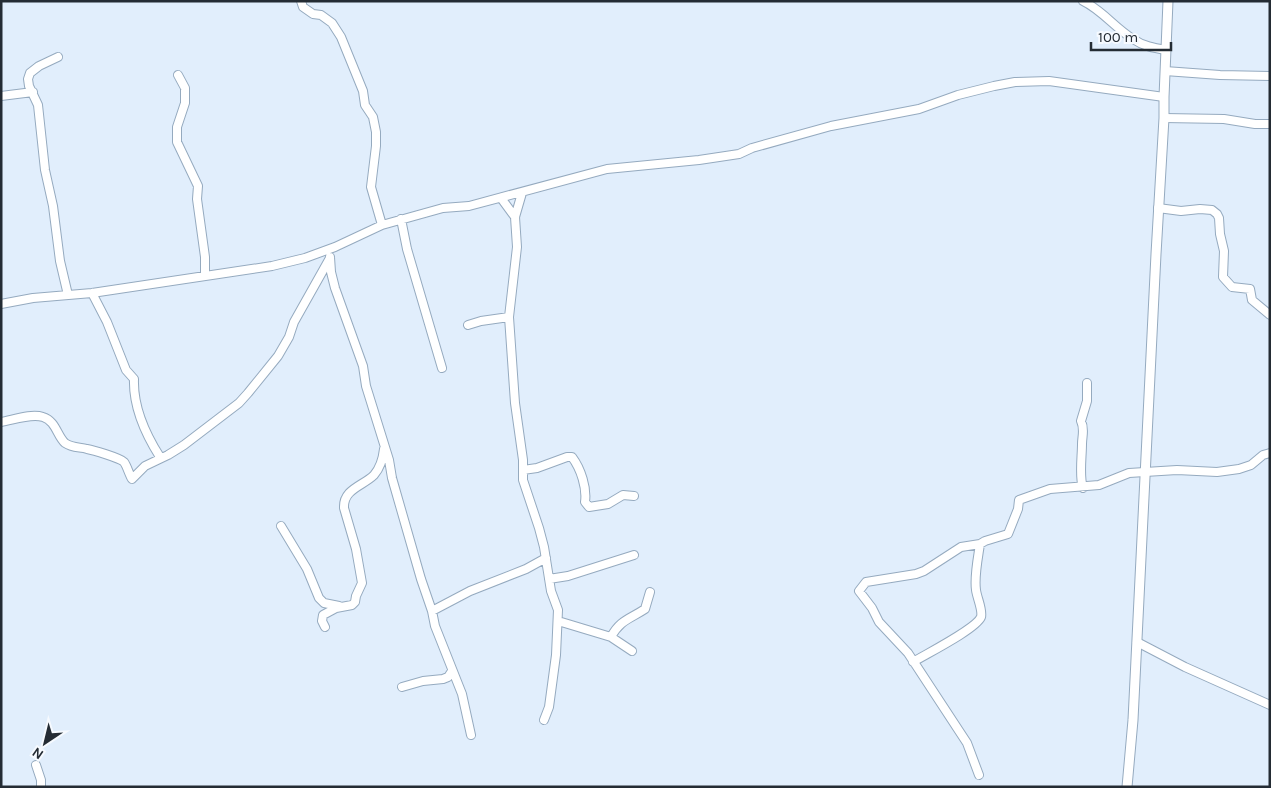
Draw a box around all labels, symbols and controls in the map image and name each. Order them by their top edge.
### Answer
scale bar [1091,20,1171,52]
text: 100 m [1098,28,1138,46]
north arrow [20,718,70,768]
text: N [29,743,47,763]

